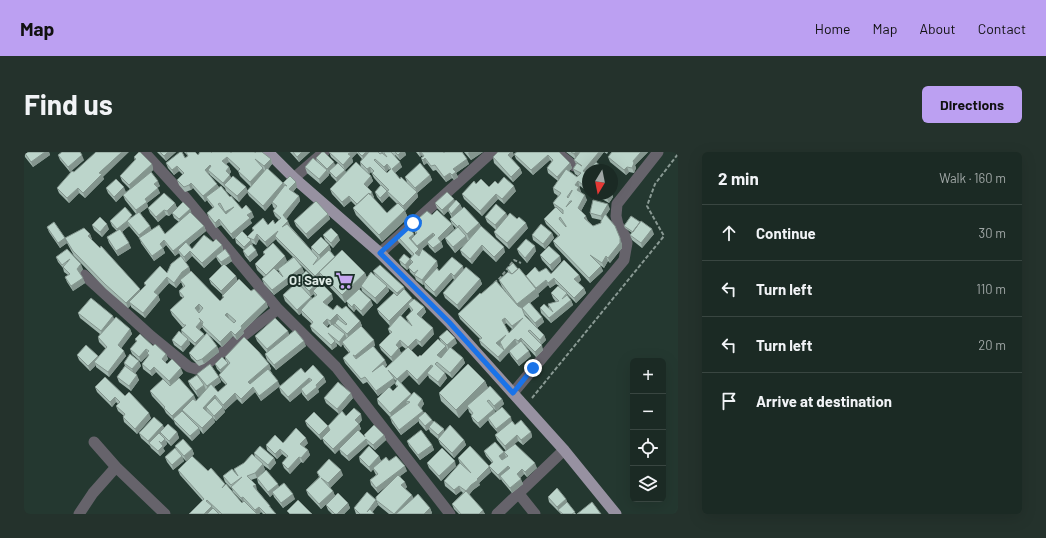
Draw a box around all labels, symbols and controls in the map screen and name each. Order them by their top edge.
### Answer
text: Map [20,17,54,40]
text: Home [815,20,851,37]
text: Map [873,20,897,37]
text: About [919,20,956,37]
text: Contact [978,20,1026,37]
button: Directions [922,86,1022,123]
text: Find us [24,87,113,121]
north arrow [582,164,618,200]
text: 2 min [718,168,759,188]
text: Walk · 160 m [939,170,1006,186]
route start [404,214,422,232]
icon: ahead [718,222,740,244]
text: Continue [756,224,816,242]
text: 30 m [979,225,1006,241]
supermarket icon: O! Save [335,270,355,290]
place label: O! Save [289,272,332,288]
icon: left [718,278,740,300]
text: Turn left [756,280,812,298]
text: 110 m [976,281,1006,297]
icon: left [718,334,740,356]
text: Turn left [756,336,812,354]
text: 20 m [978,337,1006,353]
map controls [630,358,666,502]
button: + [630,358,666,394]
route end [524,359,542,377]
icon: arrive [718,390,740,412]
text: Arrive at destination [756,392,892,410]
button: − [630,394,666,430]
button: locate [630,430,666,466]
button: layers [630,466,666,502]

